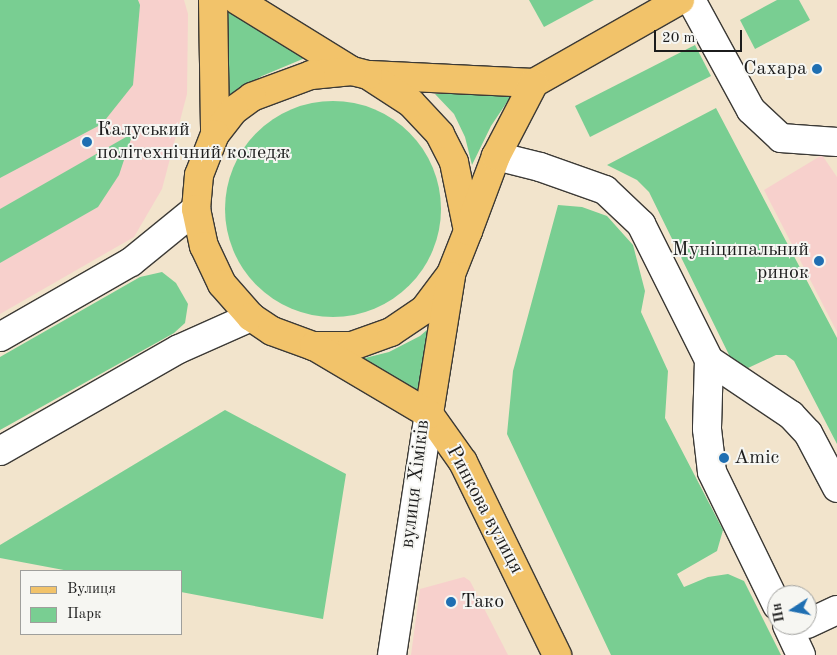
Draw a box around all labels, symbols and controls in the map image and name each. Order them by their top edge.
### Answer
scale bar [657,20,744,52]
text: 20 m [662,31,696,46]
place label: Сахара [743,57,807,81]
marker: Сахара [811,63,823,75]
place label: Калуський політехнічний коледж [97,118,290,165]
marker: Калуський політехнічний коледж [81,136,93,148]
place label: Муніципальний ринок [672,238,809,285]
marker: Муніципальний ринок [813,255,825,267]
street label: вулиця Хіміків [396,418,436,550]
street label: Ринкова вулиця [440,442,528,578]
place label: Amic [734,446,779,470]
marker: Amic [718,452,730,464]
legend [20,570,182,635]
text: Вулиця [67,582,116,597]
north arrow [767,585,817,635]
place label: Тако [461,590,504,614]
marker: Тако [445,596,457,608]
text: Пн [770,602,787,623]
text: Парк [67,607,102,622]

